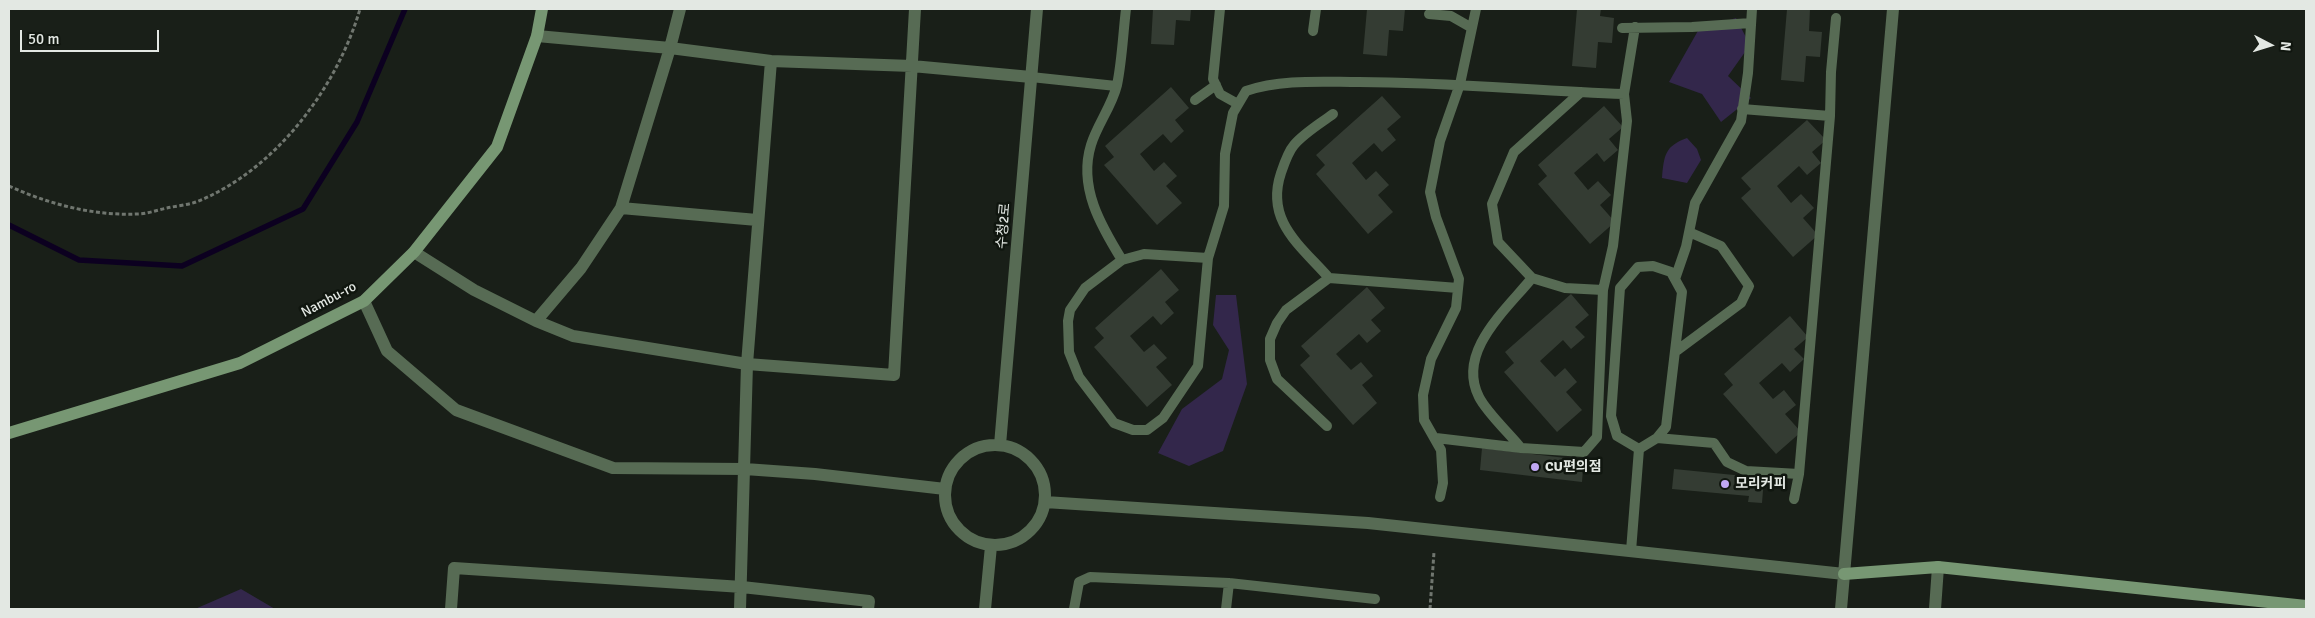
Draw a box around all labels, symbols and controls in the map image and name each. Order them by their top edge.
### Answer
scale bar [22,20,161,52]
north arrow [2245,20,2295,70]
text: 50 m [28,30,59,48]
text: N [2277,41,2294,52]
street label: 수청2로 [994,202,1014,250]
street label: Nambu-ro [299,279,359,321]
place label: CU편의점 [1545,459,1602,475]
marker: CU편의점 [1529,461,1541,473]
place label: 모리커피 [1735,476,1787,492]
marker: 모리커피 [1719,478,1731,490]

